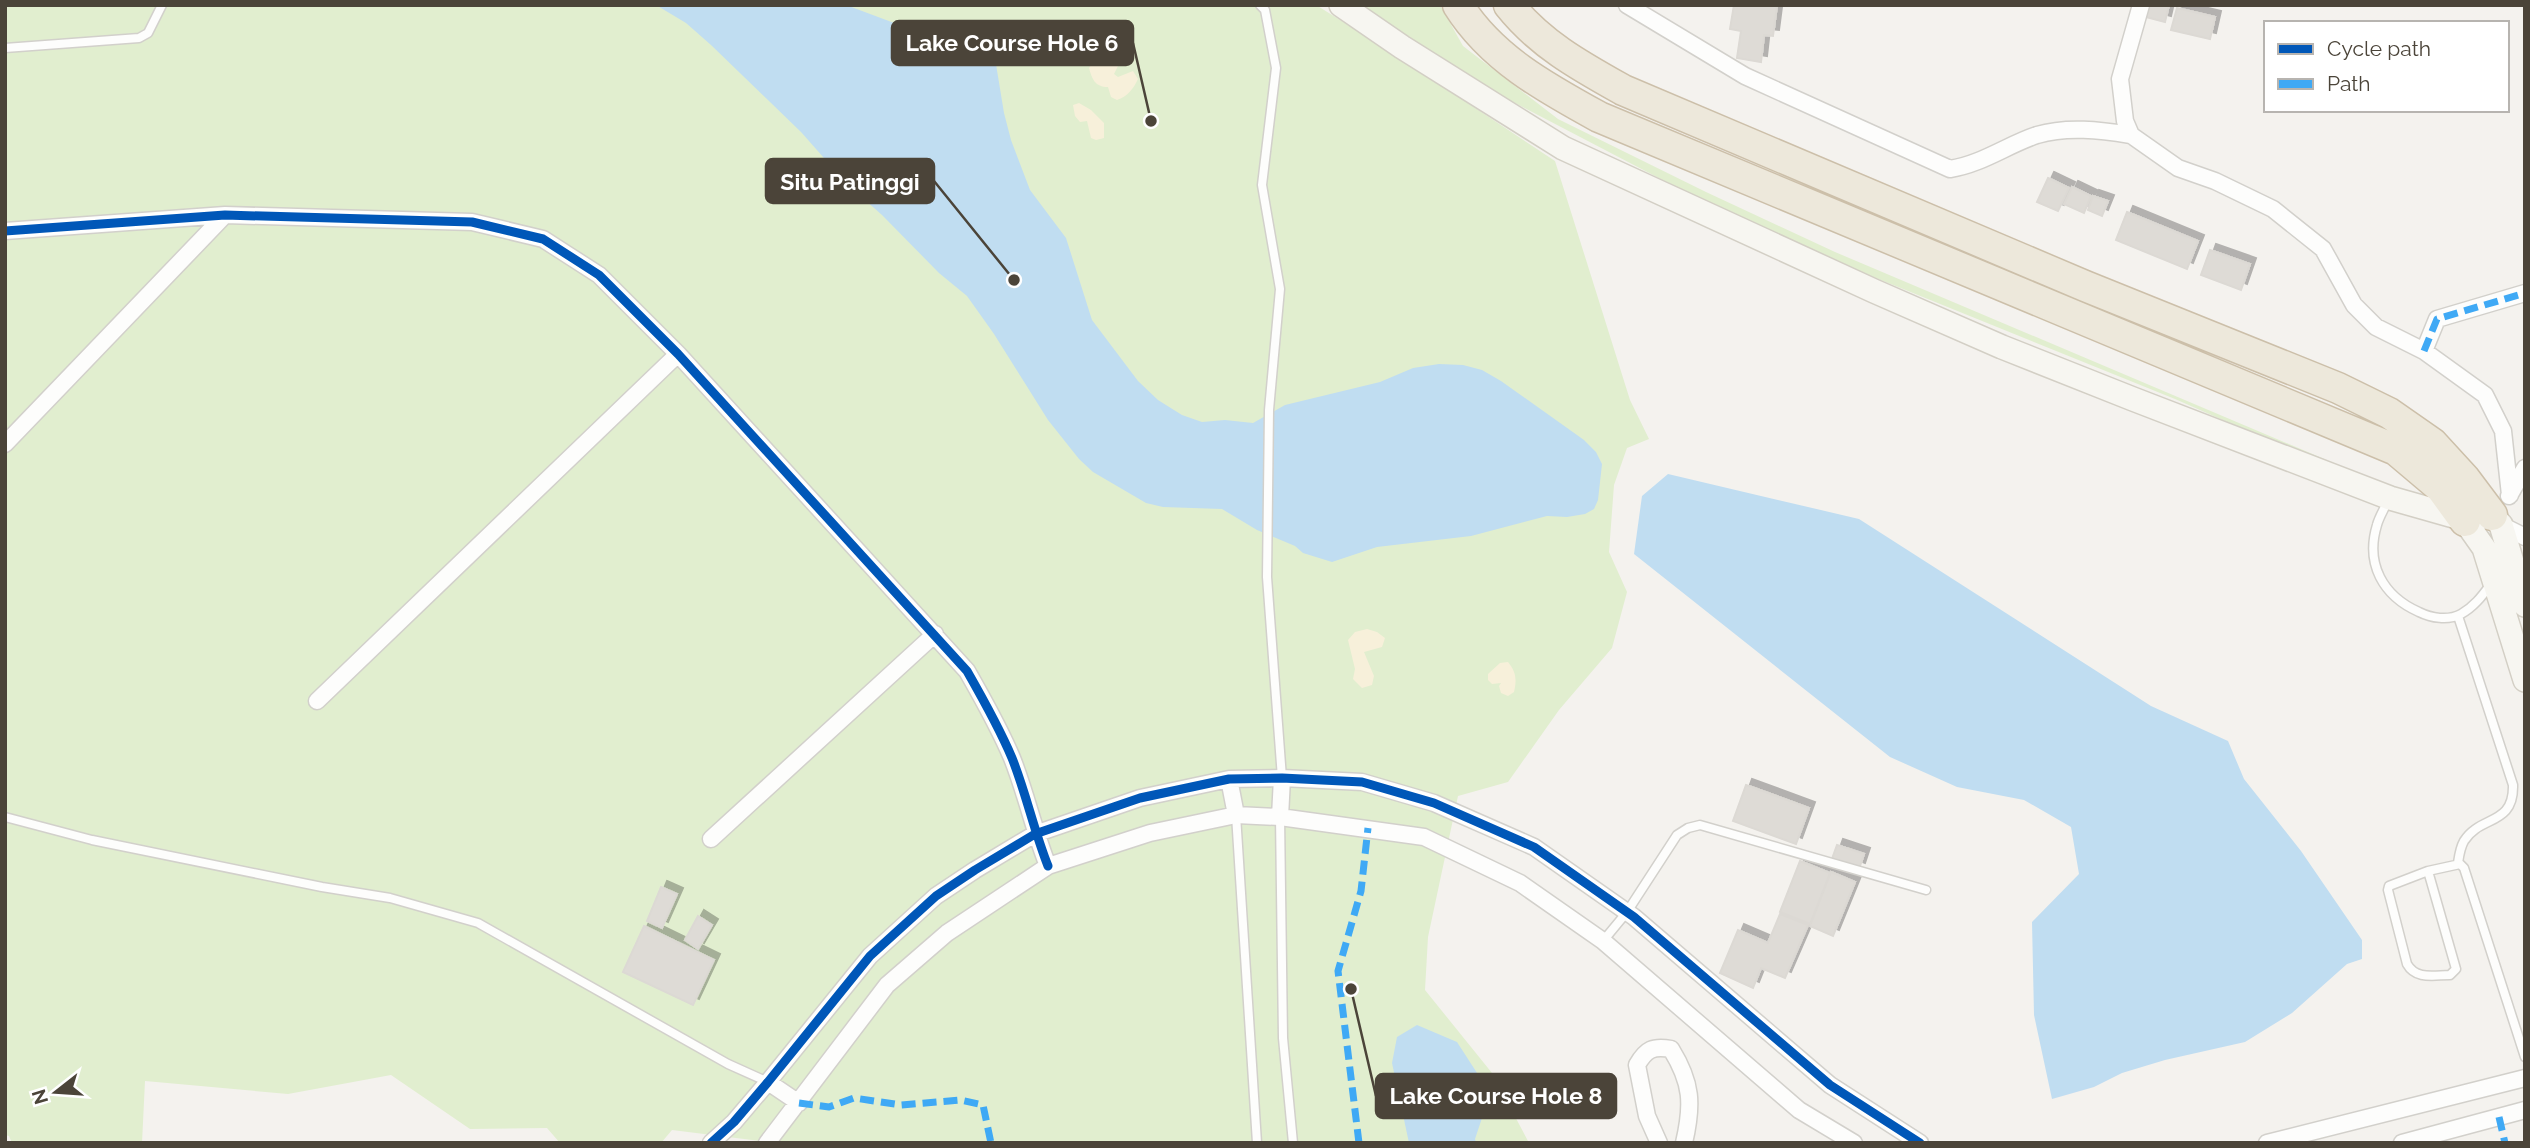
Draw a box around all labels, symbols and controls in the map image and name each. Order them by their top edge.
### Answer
callout: Lake Course Hole 6 [892,21,1133,65]
legend [2264,21,2509,112]
text: Lake Course Hole 6 [905,29,1119,56]
text: Cycle path [2327,36,2431,61]
text: Path [2327,71,2371,96]
callout: Situ Patinggi [766,159,934,203]
text: Situ Patinggi [780,168,920,195]
north arrow [21,1057,91,1127]
callout: Lake Course Hole 8 [1376,1074,1616,1118]
text: Lake Course Hole 8 [1390,1082,1602,1109]
text: N [27,1087,52,1107]

